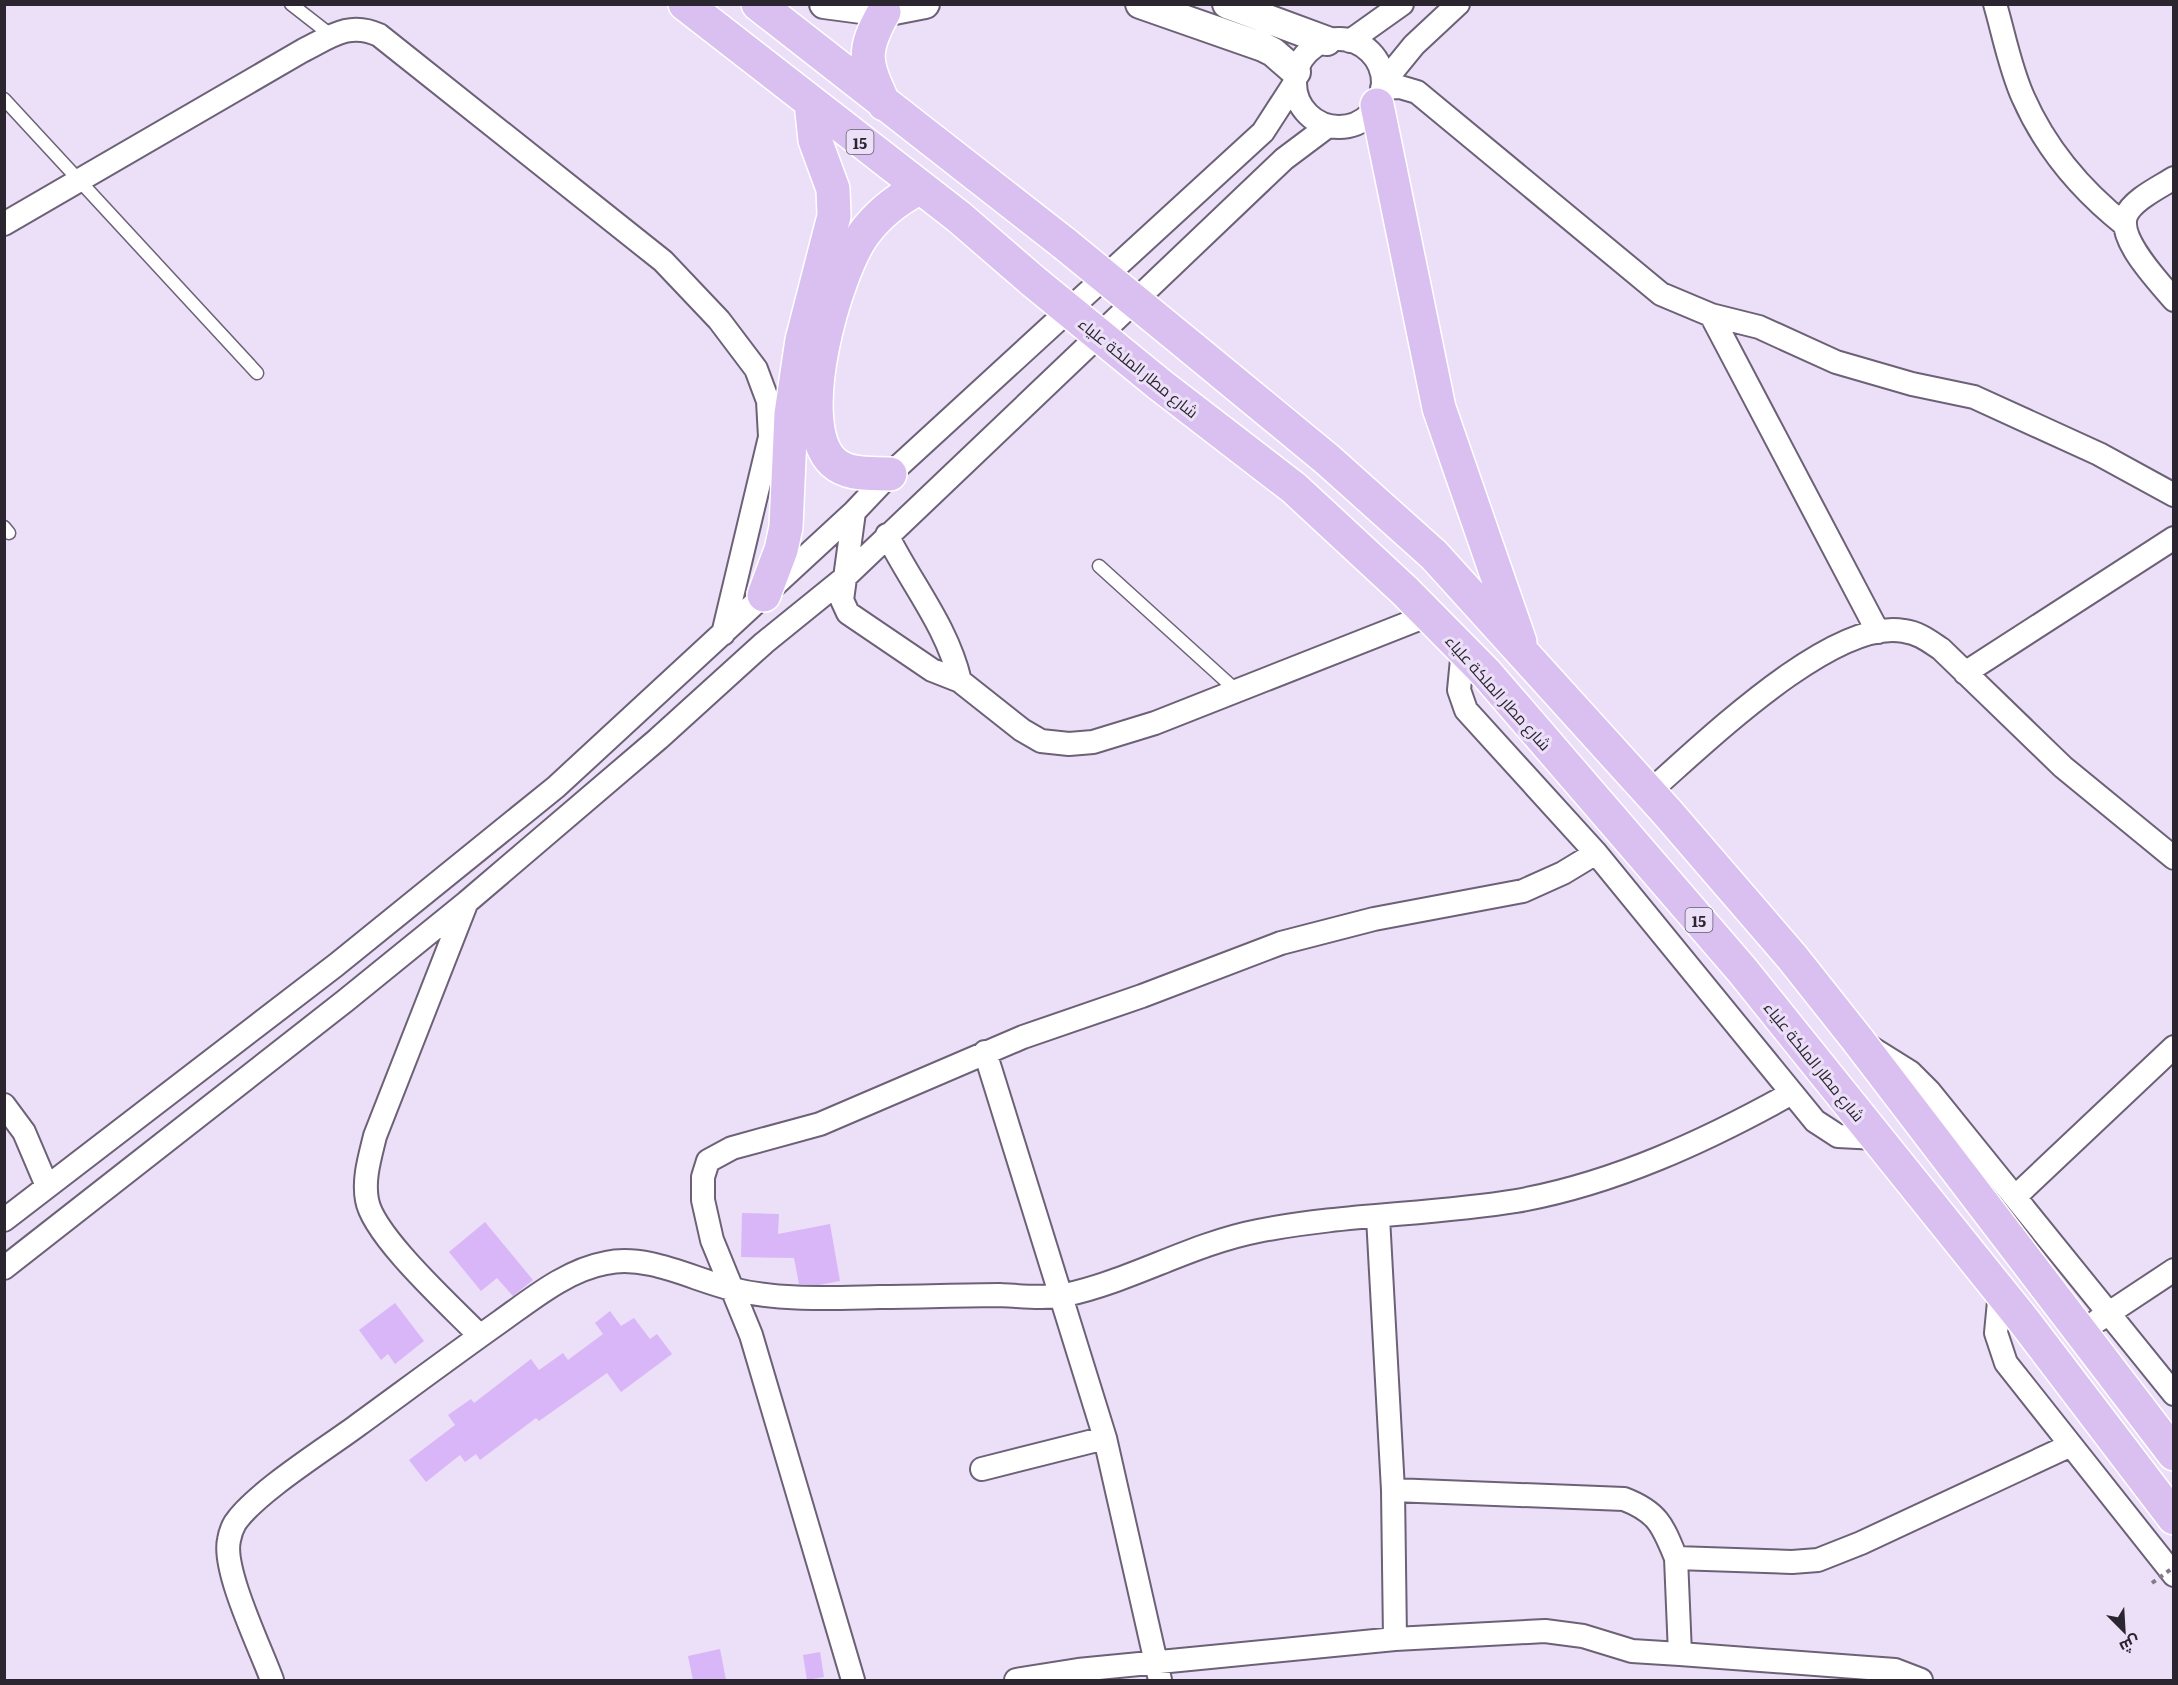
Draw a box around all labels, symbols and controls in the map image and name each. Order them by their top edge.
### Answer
road number: 15 [846,130,874,154]
street label: شارع مطار الملكة علياء [1073,311,1204,424]
street label: شارع مطار الملكة علياء [1440,629,1558,756]
road number: 15 [1686,908,1712,932]
street label: شارع مطار الملكة علياء [1758,996,1871,1127]
north arrow [2094,1601,2154,1661]
text: ش [2116,1630,2145,1661]

